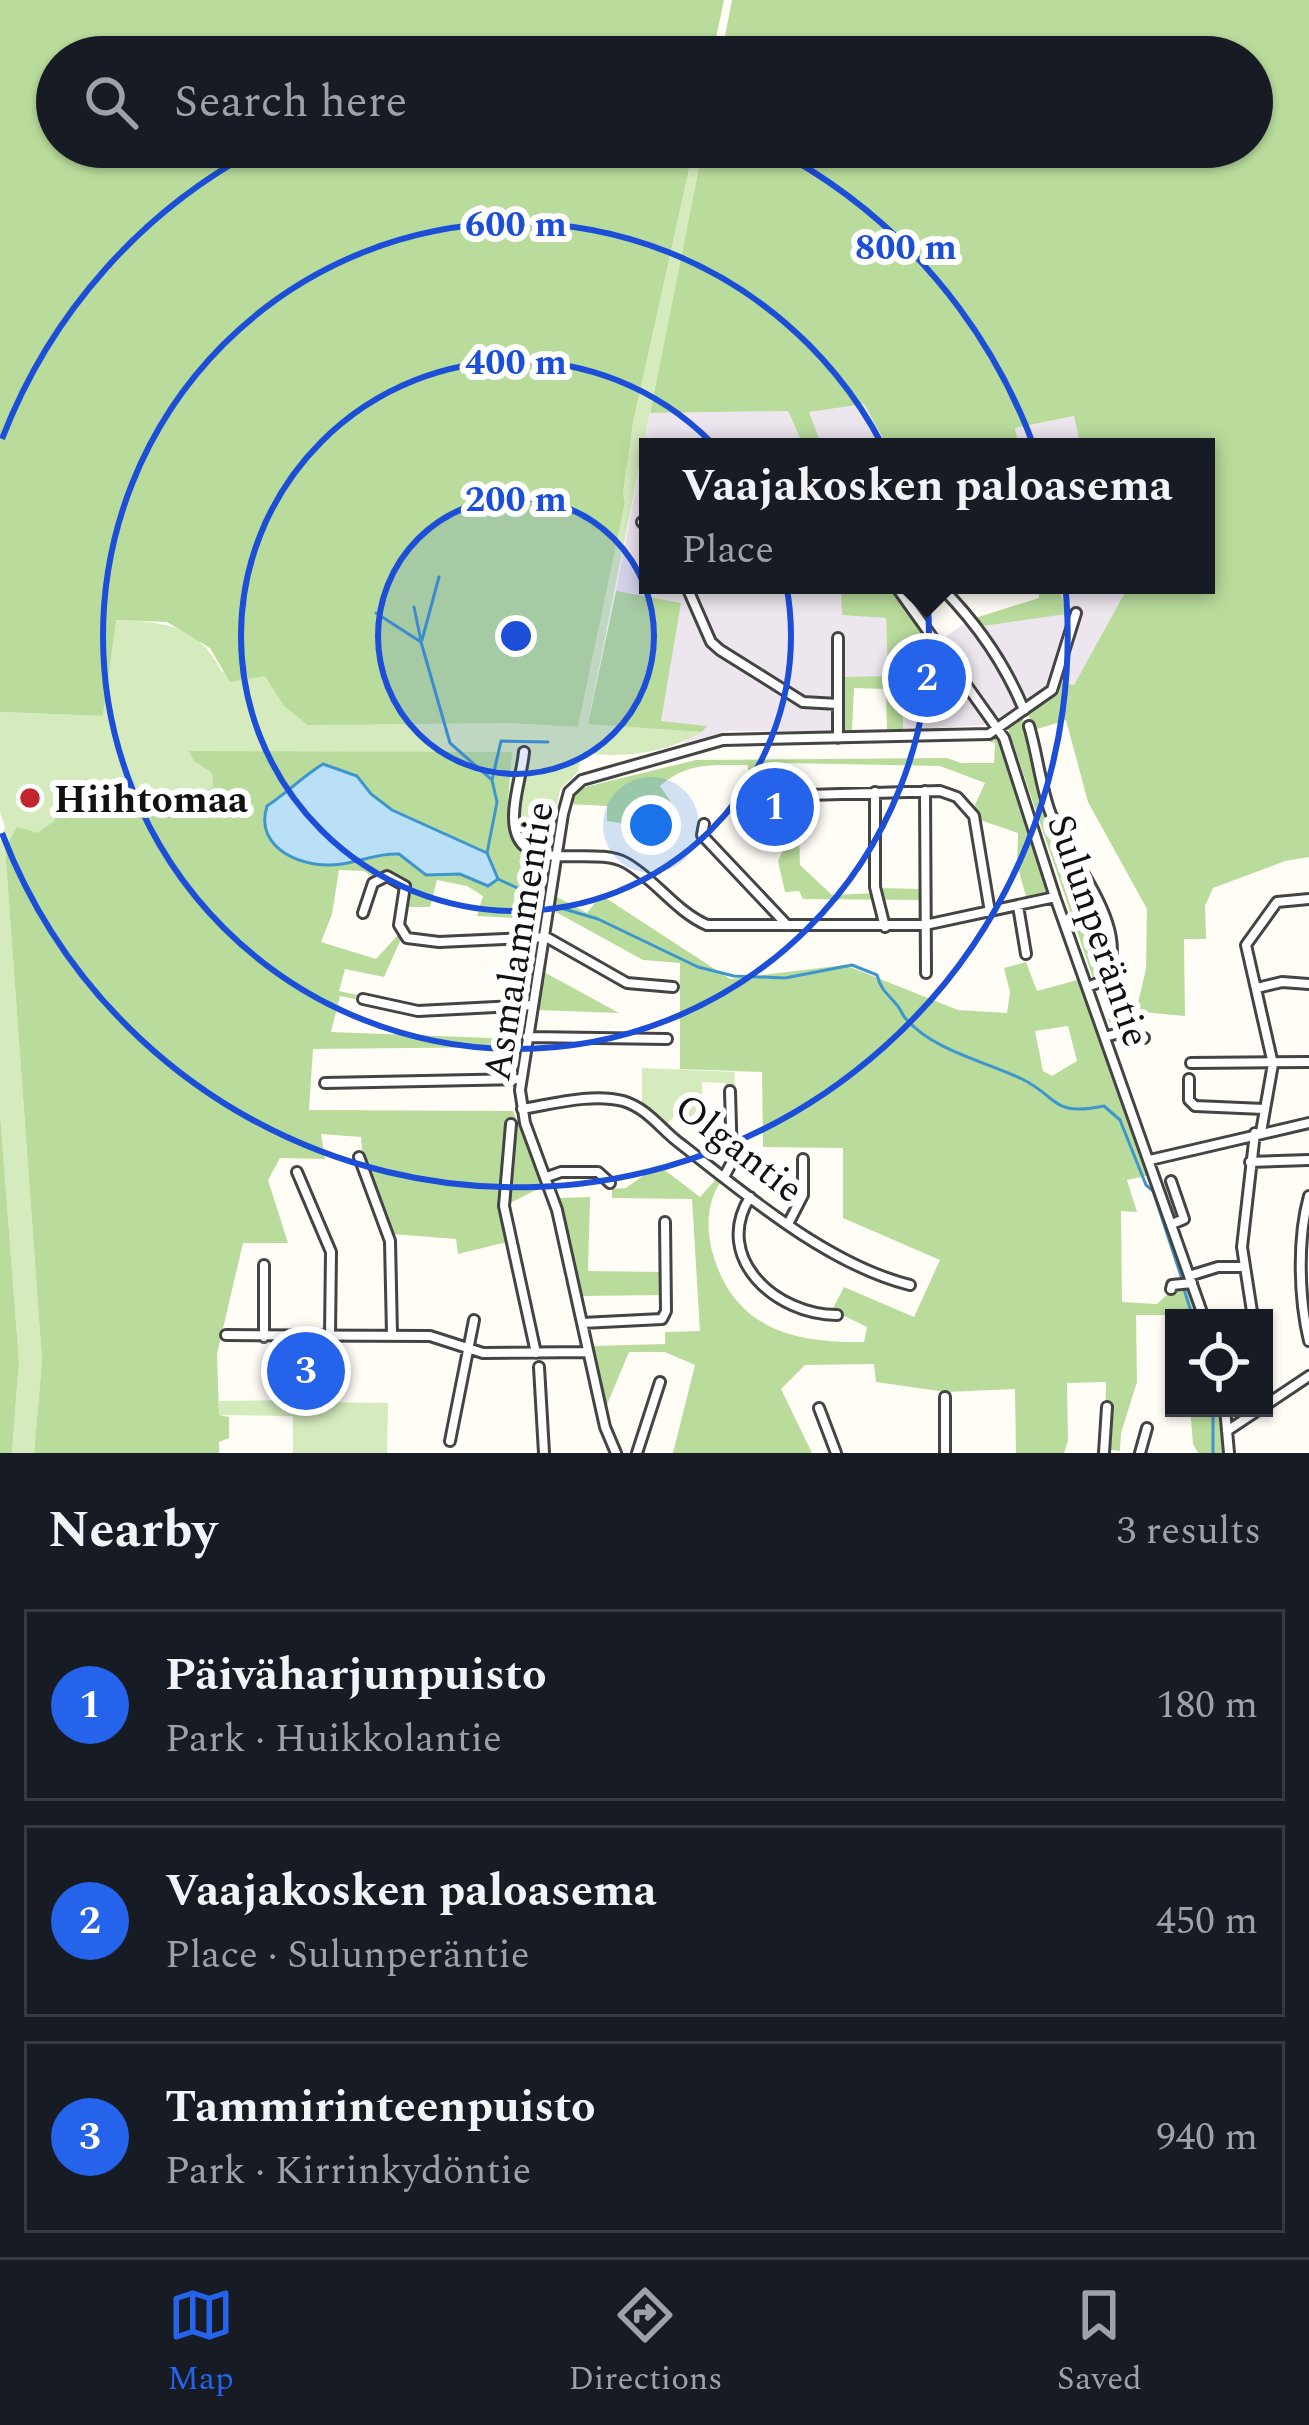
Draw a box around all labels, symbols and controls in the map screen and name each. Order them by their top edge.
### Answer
search box [36,36,1273,168]
text: Search here [174,68,407,137]
icon: search [78,69,144,135]
text: 600 m [465,198,567,253]
text: 800 m [855,221,957,276]
text: 400 m [465,336,567,391]
popup [639,438,1215,594]
text: Vaajakosken paloasema [681,452,1173,521]
text: 200 m [465,473,567,528]
text: Place [681,521,774,580]
centre of rings [495,615,537,657]
pin: 2 [888,633,966,723]
pin: 1 [736,762,814,852]
place label: Hiihtomaa [54,771,248,830]
marker: Hiihtomaa [17,785,43,811]
your location [621,795,681,855]
street label: Asmalammentie [468,798,571,1085]
street label: Sulunperäntie [1030,807,1165,1055]
street label: Olgantie [661,1079,816,1219]
map controls [1165,1309,1273,1417]
button: locate [1165,1309,1273,1417]
pin: 3 [267,1326,345,1416]
text: Nearby [48,1492,217,1570]
text: 3 results [1117,1502,1261,1561]
text: Päiväharjunpuisto [165,1641,547,1710]
text: 1 [79,1676,101,1735]
text: 180 m [1156,1676,1258,1735]
text: Park · Huikkolantie [165,1710,502,1769]
text: Vaajakosken paloasema [165,1857,657,1926]
text: 2 [79,1892,101,1951]
text: 450 m [1156,1892,1258,1951]
text: Place · Sulunperäntie [165,1926,530,1985]
text: Tammirinteenpuisto [165,2073,596,2142]
text: 3 [79,2108,101,2167]
text: 940 m [1156,2108,1258,2167]
text: Park · Kirrinkydöntie [165,2142,531,2201]
tab: Map [167,2282,234,2404]
tab: Directions [568,2282,722,2404]
tab: Saved [1057,2282,1142,2404]

